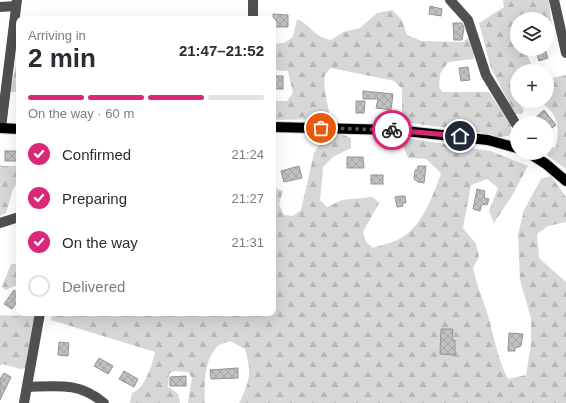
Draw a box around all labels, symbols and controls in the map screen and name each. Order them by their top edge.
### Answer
map controls [510,12,554,160]
button: layers [510,12,554,56]
text: Arriving in [28,28,86,43]
text: 21:47–21:52 [179,42,264,59]
text: 2 min [28,43,96,73]
button: + [510,64,554,108]
text: On the way · 60 m [28,106,134,121]
courier [372,110,412,150]
pin [304,111,338,145]
button: − [510,116,554,160]
icon: bag [310,117,332,139]
icon: bike [381,119,403,141]
pin [443,119,477,153]
icon: home [449,125,471,147]
icon: check [28,143,50,165]
text: Confirmed [62,146,131,163]
text: 21:24 [231,147,264,162]
icon: check [28,187,50,209]
text: Preparing [62,190,127,207]
text: 21:27 [231,191,264,206]
icon: check [28,231,50,253]
text: On the way [62,234,138,251]
text: 21:31 [231,235,264,250]
text: Delivered [62,278,125,295]

